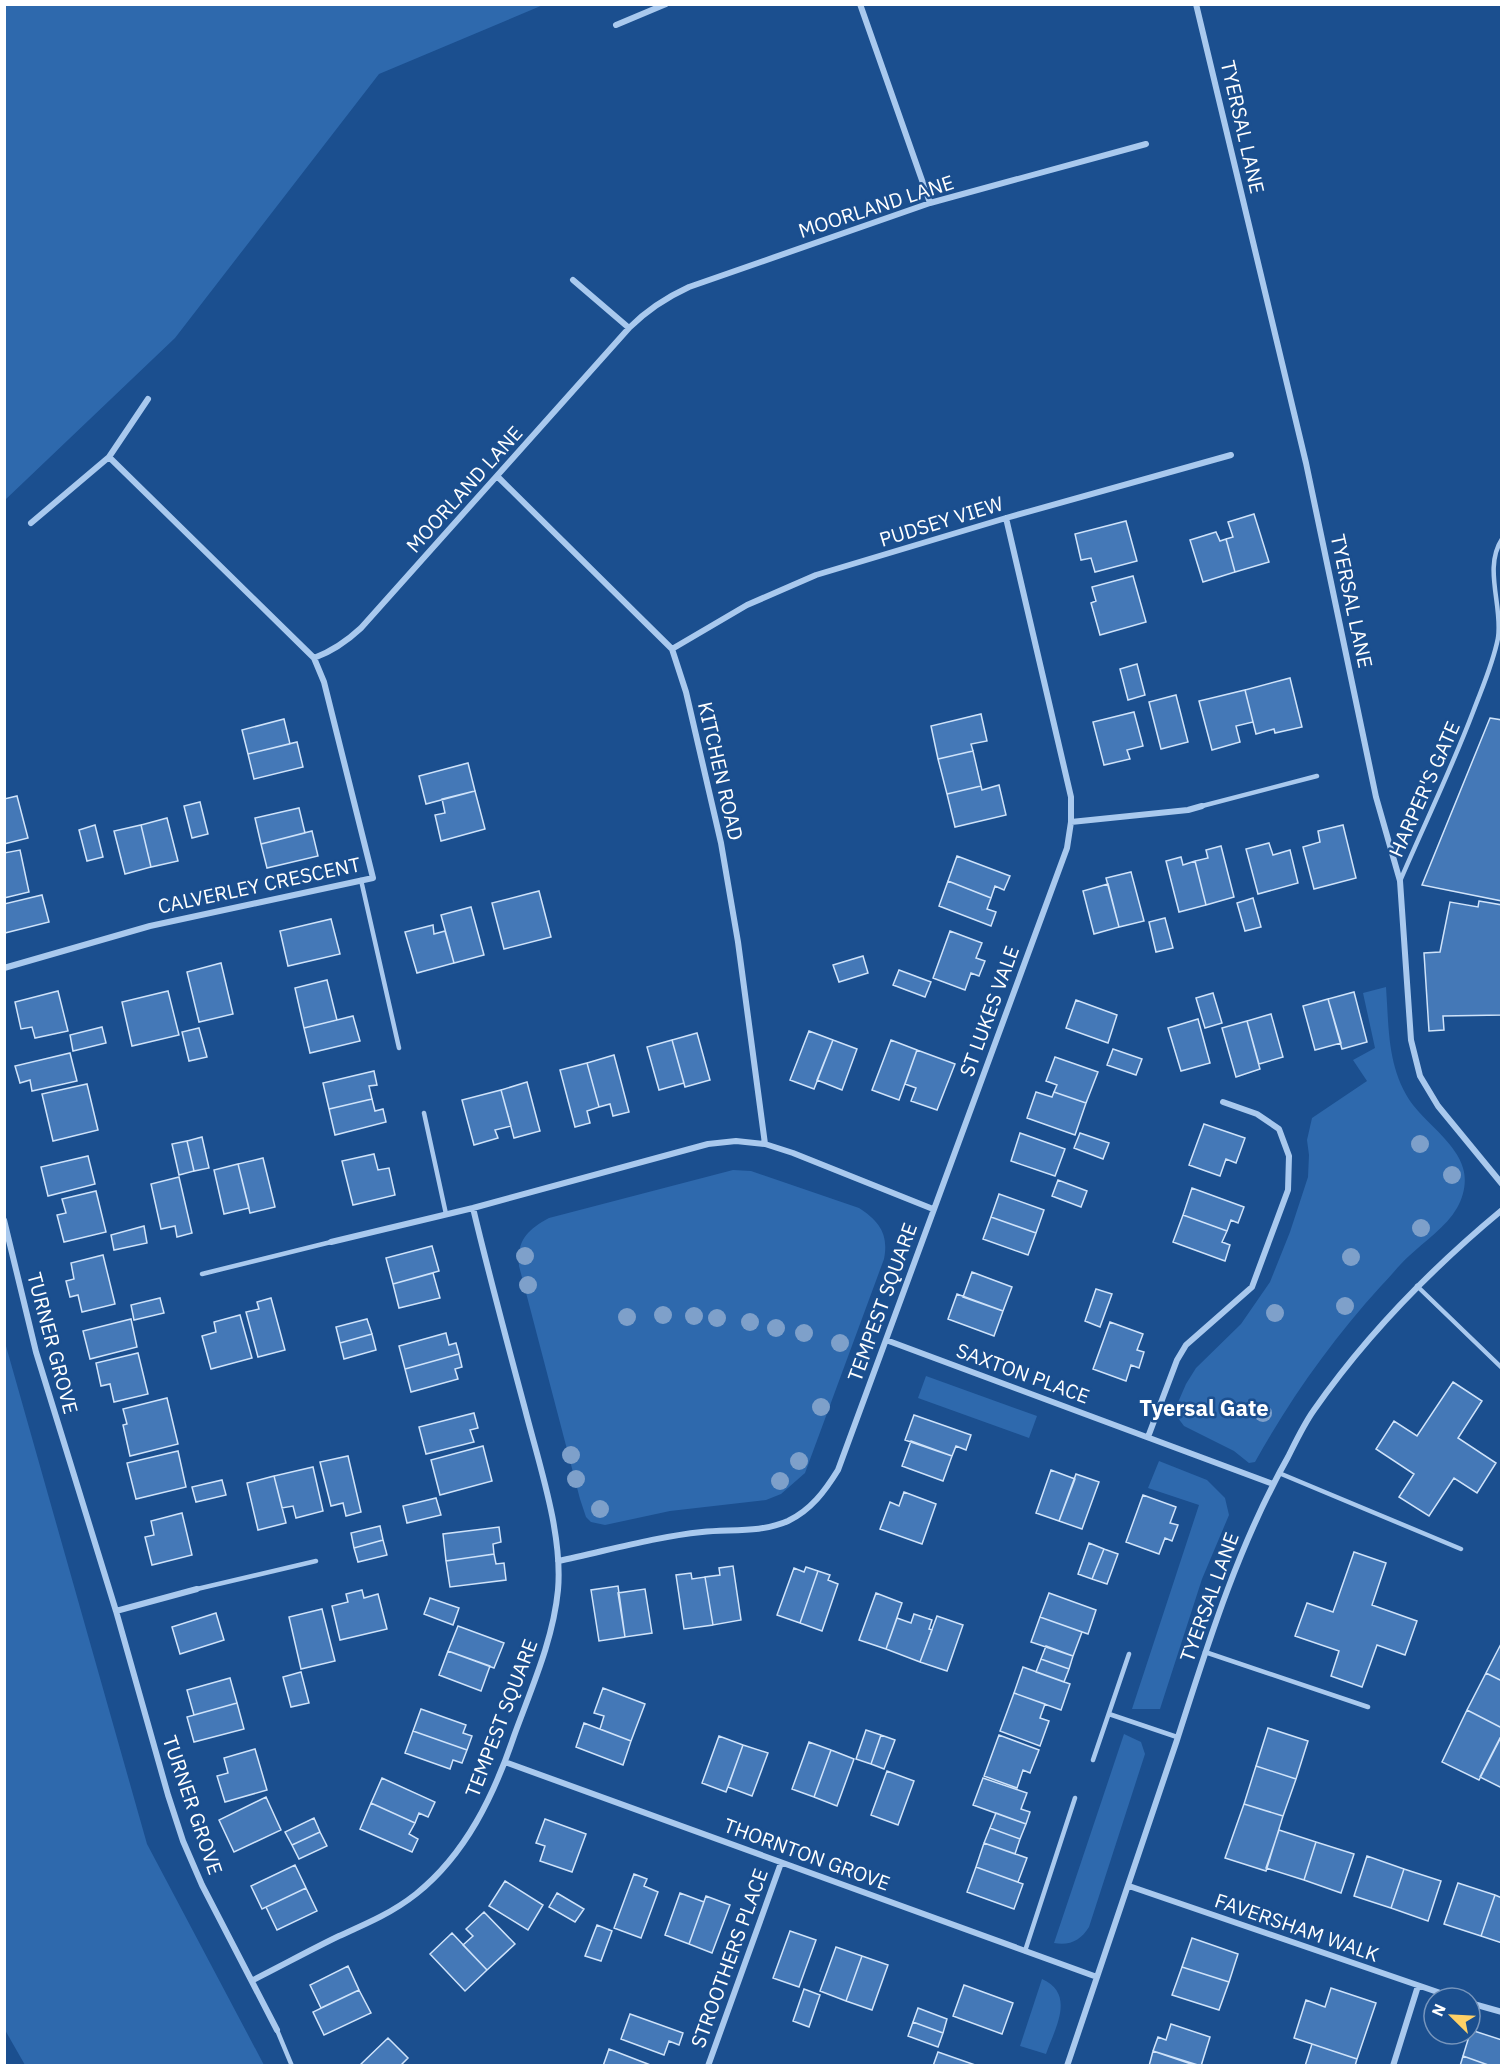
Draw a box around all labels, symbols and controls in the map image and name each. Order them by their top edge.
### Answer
street label: TYERSAL LANE [1215,58,1271,196]
street label: MOORLAND LANE [795,168,957,244]
street label: MOORLAND LANE [400,420,528,558]
street label: PUDSEY VIEW [876,489,1006,553]
street label: TYERSAL LANE [1325,532,1379,670]
street label: KITCHEN ROAD [692,699,750,843]
street label: HARPER'S GATE [1382,717,1466,861]
street label: CALVERLEY CRESCENT [155,850,363,920]
street label: ST LUKES VALE [953,942,1025,1080]
street label: TEMPEST SQUARE [841,1219,923,1385]
street label: TURNER GROVE [21,1269,85,1417]
street label: SAXTON PLACE [953,1336,1093,1410]
district label: Tyersal Gate [1139,1393,1269,1422]
street label: TYERSAL LANE [1173,1528,1245,1666]
street label: TEMPEST SQUARE [458,1635,544,1801]
street label: TURNER GROVE [157,1732,229,1878]
street label: THORNTON GROVE [720,1811,894,1897]
street label: STROOTHERS PLACE [684,1865,774,2051]
street label: FAVERSHAM WALK [1211,1886,1383,1968]
north arrow [1422,1986,1482,2046]
text: N [1427,2001,1450,2019]

